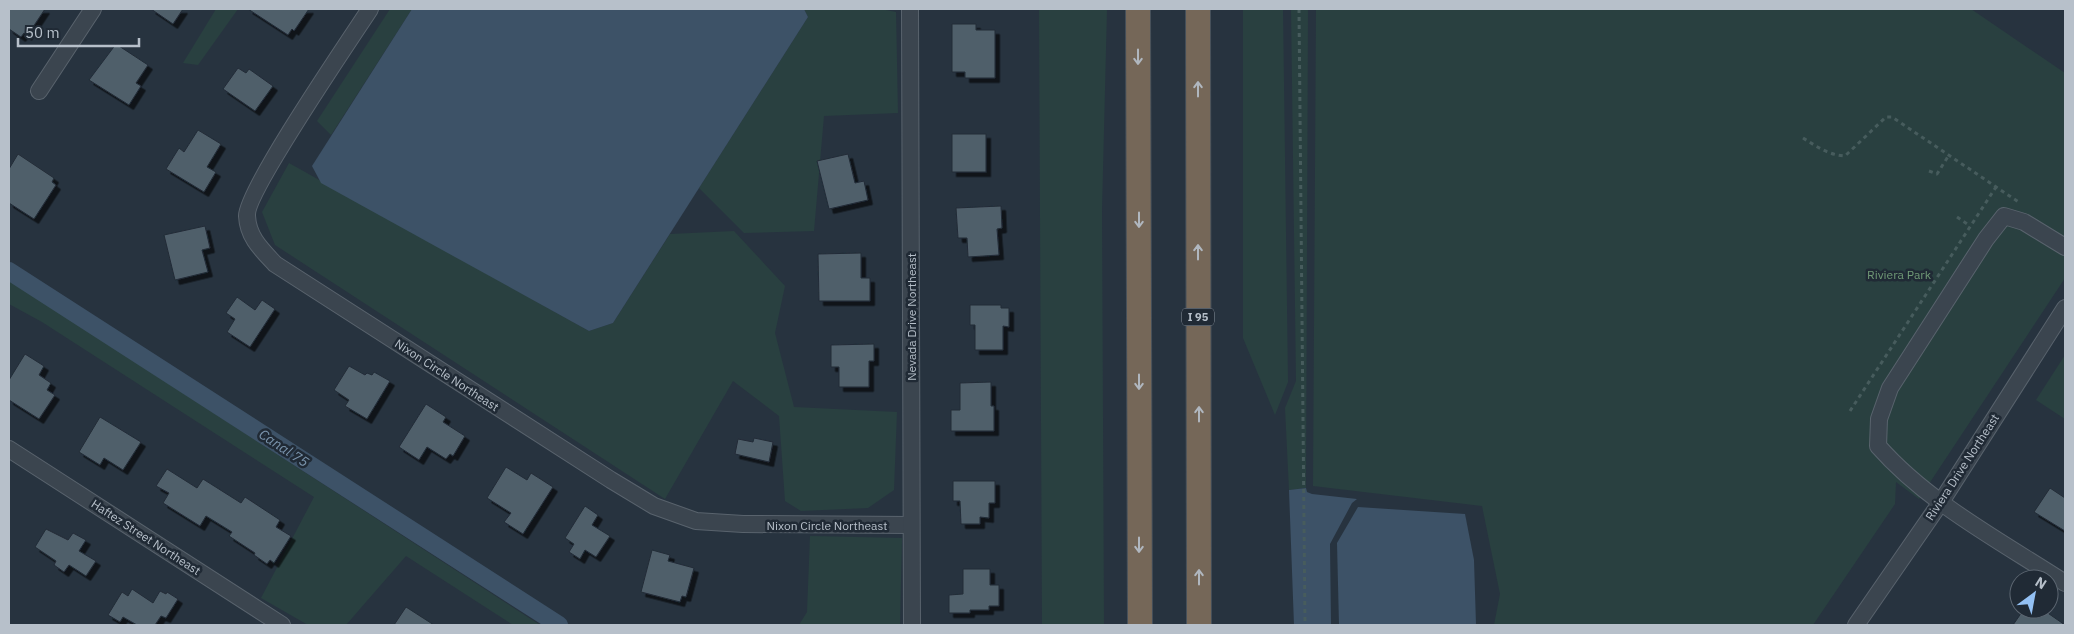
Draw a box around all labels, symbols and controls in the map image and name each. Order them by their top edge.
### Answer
scale bar [18,15,139,47]
text: 50 m [25,23,60,42]
one-way arrow [1133,49,1143,65]
one-way arrow [1193,81,1203,98]
one-way arrow [1134,212,1144,228]
one-way arrow [1193,244,1203,260]
street label: Nevada Drive Northeast [904,253,919,381]
park label: Riviera Park [1867,267,1932,282]
road number: I 95 [1182,308,1214,326]
street label: Nixon Circle Northeast [392,336,502,414]
one-way arrow [1134,374,1144,390]
one-way arrow [1194,406,1204,422]
street label: Riviera Drive Northeast [1922,411,2002,523]
water label: Canal 75 [255,425,313,471]
street label: Haftez Street Northeast [89,496,203,578]
street label: Nixon Circle Northeast [767,518,887,533]
one-way arrow [1135,537,1144,553]
one-way arrow [1194,569,1204,585]
north arrow [2009,569,2059,619]
text: N [2032,573,2050,593]

